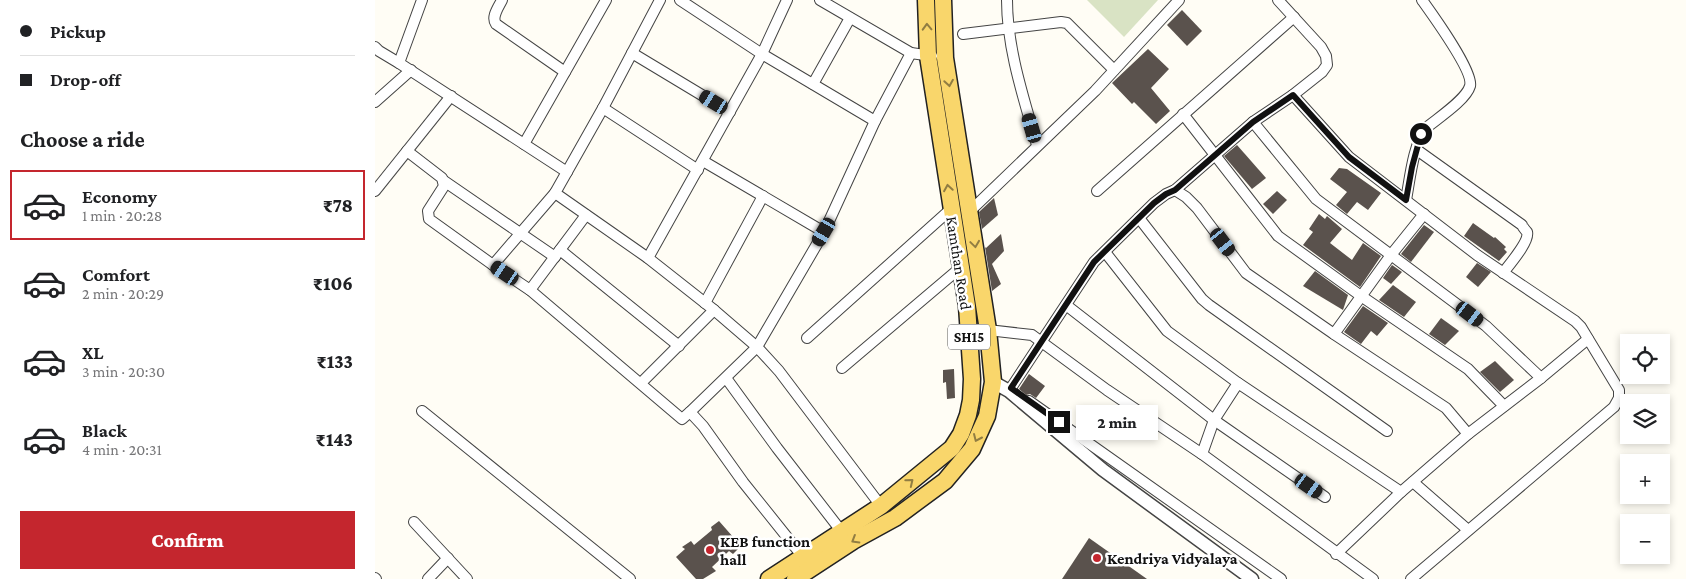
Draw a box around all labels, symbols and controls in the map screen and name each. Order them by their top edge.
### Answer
text: Pickup [50,21,106,42]
one-way arrow [921,22,932,30]
text: Drop-off [50,69,121,90]
one-way arrow [943,79,953,88]
car [697,88,730,116]
car [1020,112,1043,144]
route start [1410,123,1432,145]
text: Choose a ride [20,127,145,152]
icon: car [22,183,67,228]
one-way arrow [943,183,953,192]
text: Economy [82,186,157,207]
text: ₹78 [323,195,353,216]
text: 1 min · 20:28 [82,207,162,224]
car [810,215,837,249]
street label: Kamthan Road [943,215,975,312]
car [1207,226,1238,258]
one-way arrow [969,240,980,248]
car [488,258,521,288]
icon: car [22,261,67,306]
text: Comfort [82,264,150,285]
text: ₹106 [313,273,353,294]
text: 2 min · 20:29 [82,285,164,302]
car [1453,299,1486,329]
road number: SH15 [948,324,990,350]
map controls [1620,334,1670,564]
button: locate [1620,334,1670,384]
icon: car [22,339,67,384]
text: XL [82,342,104,363]
text: ₹133 [317,351,353,372]
text: 3 min · 20:30 [82,363,165,380]
button: layers [1620,394,1670,444]
callout: 2 min [1077,404,1159,440]
route end [1048,411,1070,433]
text: 2 min [1097,414,1137,431]
icon: car [22,417,67,462]
text: Black [82,420,127,441]
text: ₹143 [316,429,353,450]
one-way arrow [973,433,984,442]
text: 4 min · 20:31 [82,441,162,458]
button: + [1620,454,1670,504]
car [1292,471,1325,501]
one-way arrow [904,479,913,488]
button: Confirm [20,511,355,569]
button: − [1620,514,1670,564]
place label: KEB function hall [720,533,810,568]
one-way arrow [852,534,861,544]
marker: KEB function hall [704,544,716,556]
place label: Kendriya Vidyalaya [1107,550,1238,567]
marker: Kendriya Vidyalaya [1091,552,1103,564]

